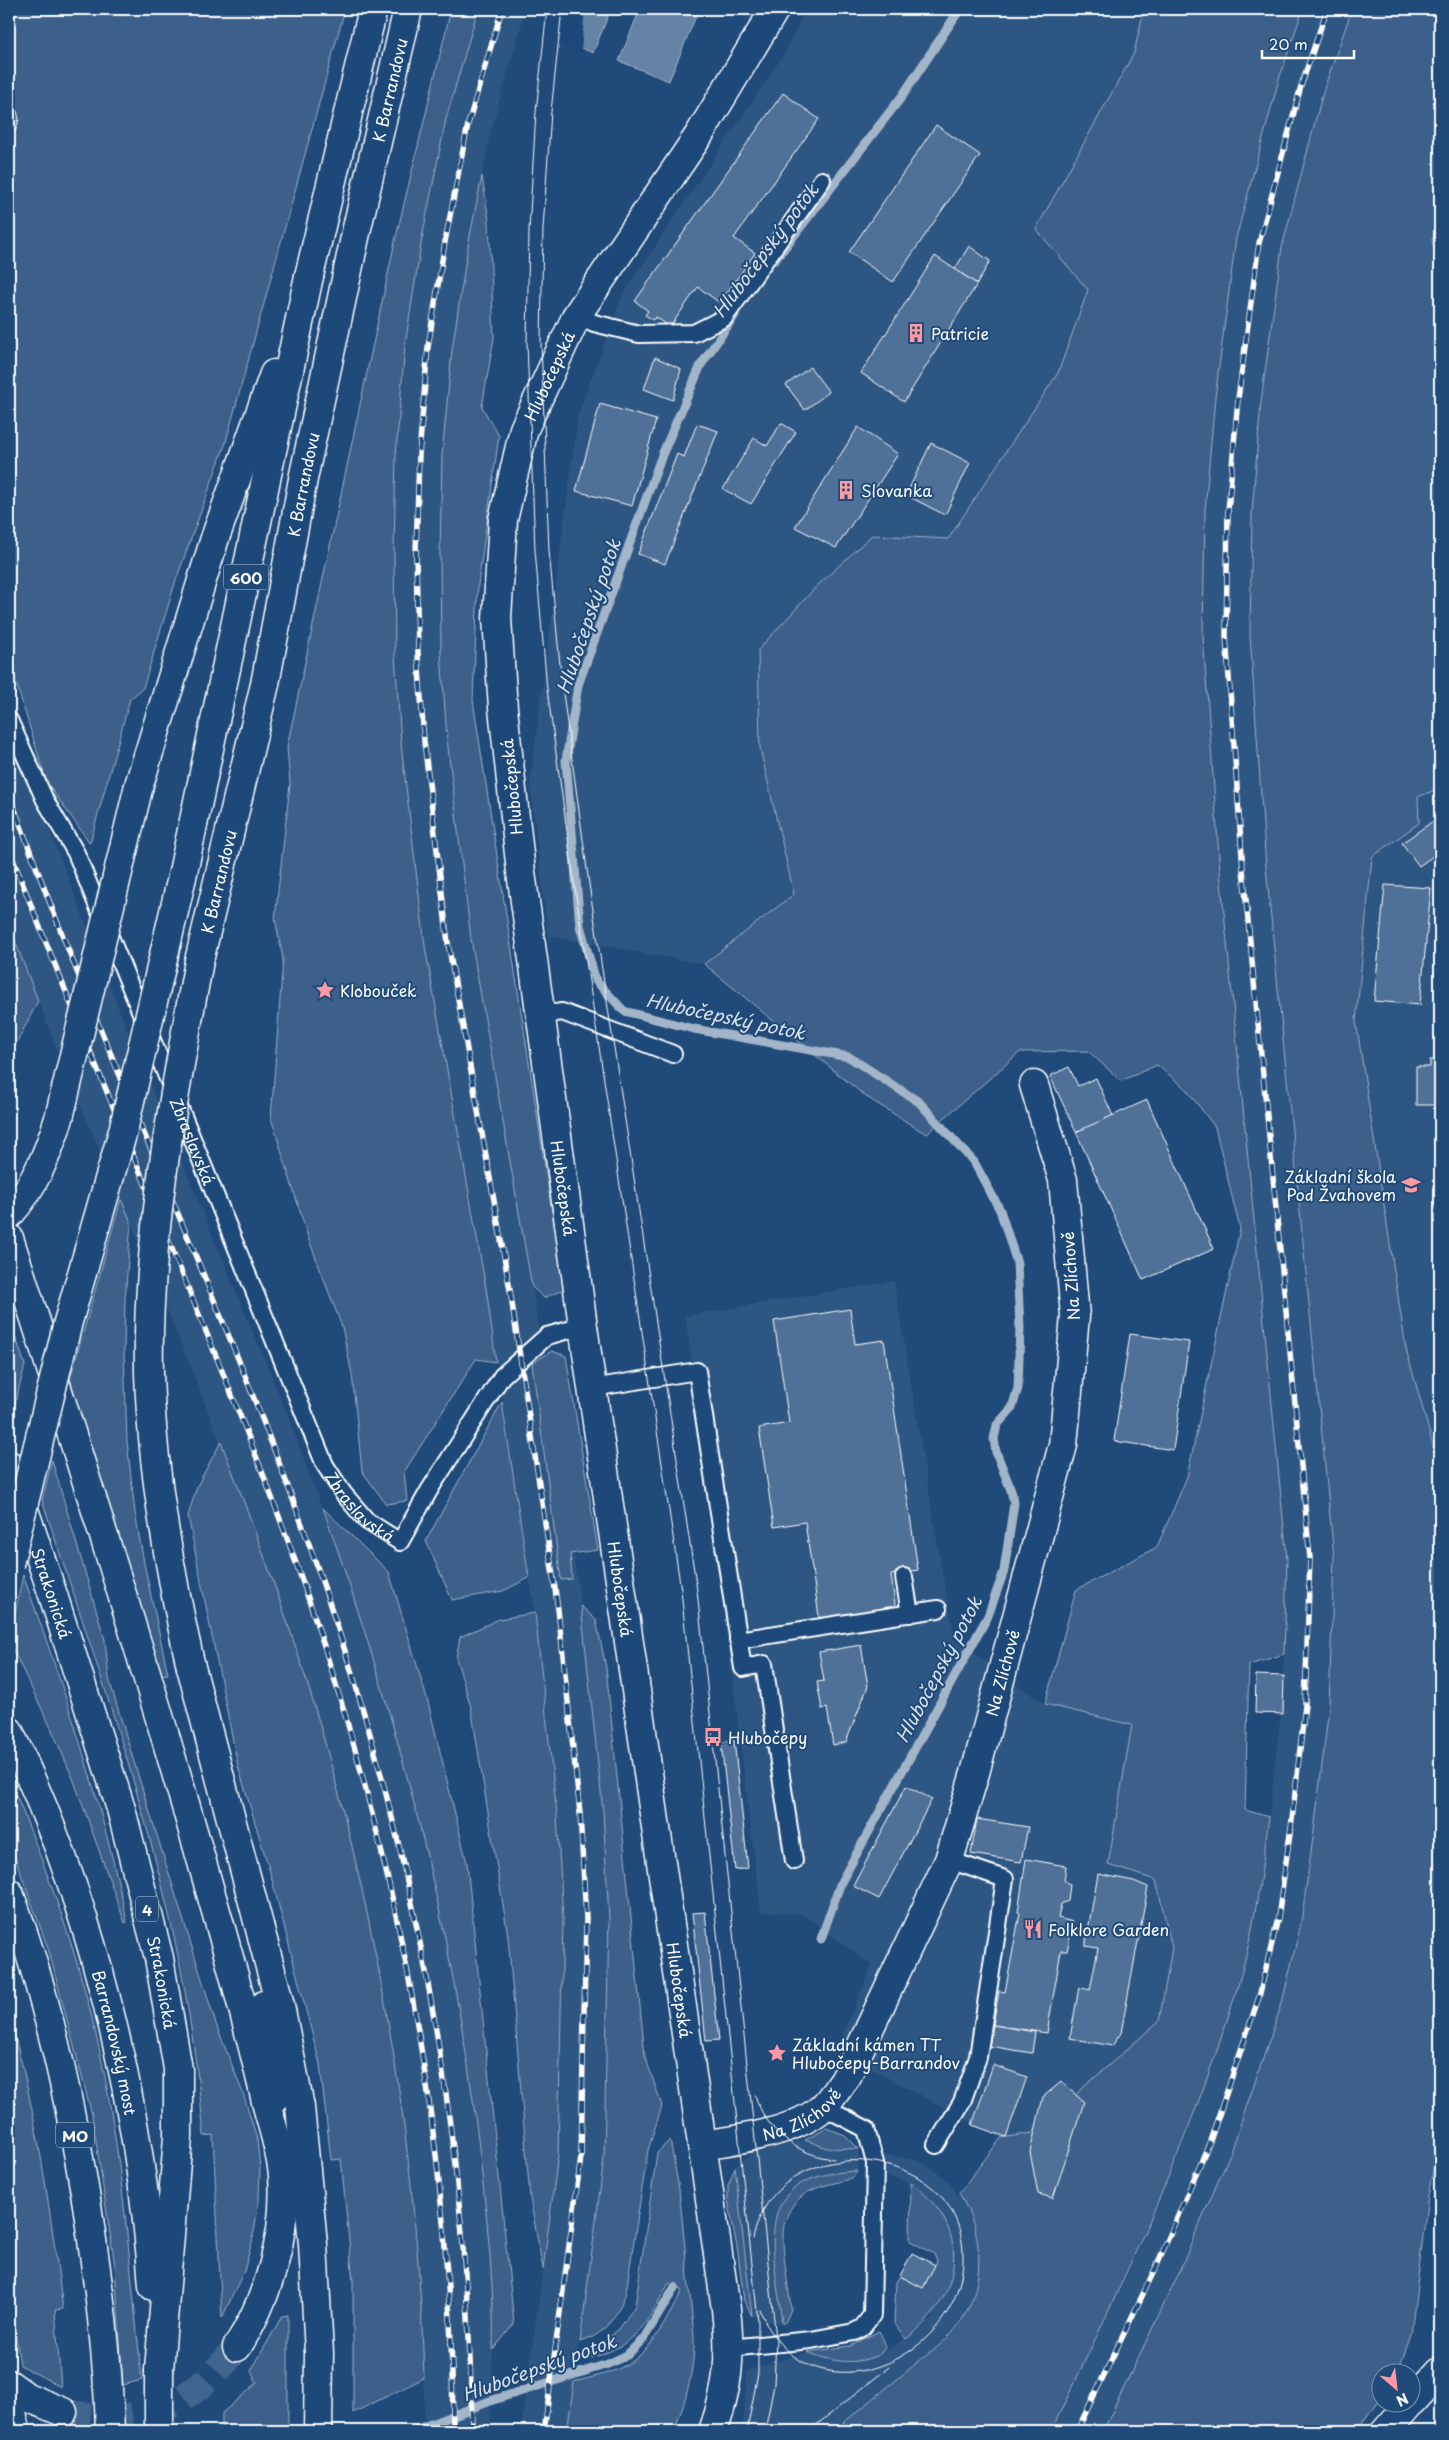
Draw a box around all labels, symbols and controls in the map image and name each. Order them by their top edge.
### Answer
scale bar [1262,28,1354,60]
text: 20 m [1269,32,1308,55]
street label: K Barrandovu [366,35,413,144]
water label: Hlubočepský potok [705,176,825,323]
place label: Patricie [931,321,989,345]
building icon: Patricie [905,322,927,344]
street label: Hlubočepská [518,327,580,425]
street label: K Barrandovu [281,430,325,538]
place label: Slovanka [861,478,932,502]
building icon: Slovanka [835,479,857,501]
water label: Hlubočepský potok [549,534,627,697]
road number: 600 [224,564,268,590]
street label: Hlubočepská [494,738,528,836]
street label: K Barrandovu [194,827,242,936]
place label: Klobouček [340,978,417,1002]
place icon: Klobouček [314,979,336,1001]
water label: Hlubočepský potok [644,986,809,1046]
street label: Zbraslavská [165,1094,222,1188]
street label: Hlubočepská [545,1139,583,1237]
place label: Základní škola Pod Žvahovem [1284,1164,1396,1206]
school or university icon: Základní škola Pod Žvahovem [1400,1174,1422,1196]
street label: Na Zlíchově [1055,1231,1085,1321]
street label: Zbraslavská [320,1466,400,1548]
street label: Hlubočepská [602,1540,640,1638]
street label: Strakonická [26,1544,78,1642]
water label: Hlubočepský potok [888,1590,988,1747]
street label: Na Zlíchově [979,1627,1025,1719]
place label: Hlubočepy [728,1725,807,1749]
bus stop icon: Hlubočepy [702,1726,724,1748]
road number: 4 [136,1896,158,1922]
place label: Folklore Garden [1048,1917,1169,1941]
restaurant icon: Folklore Garden [1022,1918,1044,1940]
street label: Strakonická [142,1933,183,2031]
street label: Hlubočepská [661,1941,699,2039]
street label: Barrandovský most [87,1967,143,2117]
place label: Základní kámen TT Hlubočepy-Barrandov [792,2032,961,2074]
place icon: Základní kámen TT Hlubočepy-Barrandov [766,2042,788,2064]
street label: Na Zlíchově [760,2083,846,2146]
road number: MO [56,2122,94,2148]
water label: Hlubočepský potok [458,2326,621,2407]
north arrow [1372,2362,1422,2412]
text: N [1393,2388,1412,2412]

